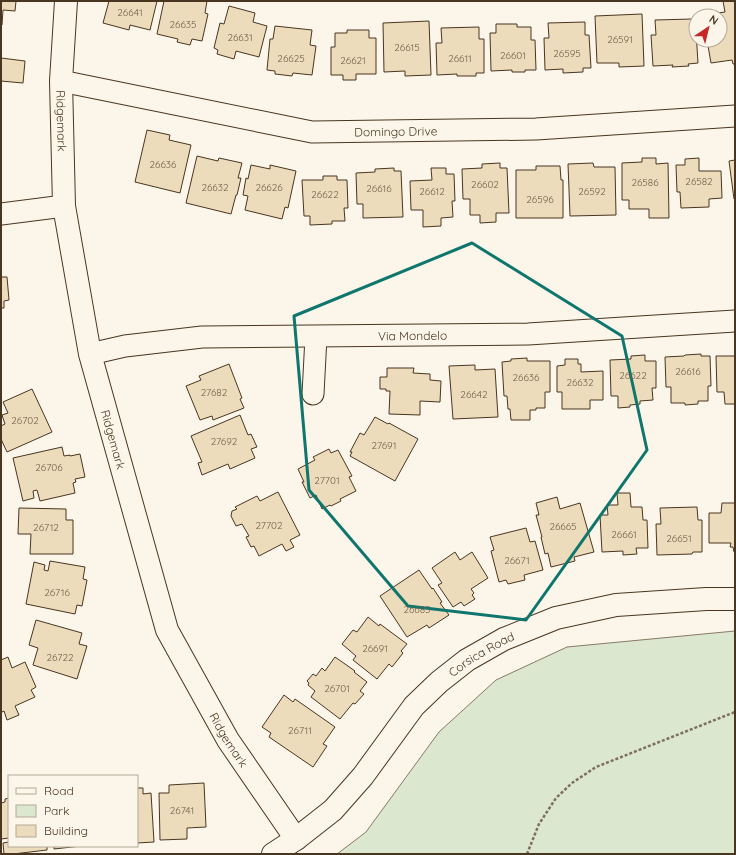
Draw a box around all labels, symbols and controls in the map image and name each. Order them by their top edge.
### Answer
house number: 26641 [117,6,143,19]
north arrow [688,8,728,48]
text: N [706,12,721,28]
house number: 26635 [170,18,197,31]
house number: 26631 [227,31,253,44]
house number: 26591 [607,33,633,46]
house number: 26615 [394,41,420,54]
house number: 26595 [553,47,581,60]
house number: 26601 [500,49,526,62]
house number: 26625 [277,52,305,65]
house number: 26611 [448,52,472,65]
house number: 26621 [340,54,366,67]
street label: Ridgemark [54,90,70,152]
street label: Domingo Drive [354,123,438,139]
house number: 26636 [150,158,177,171]
house number: 26582 [685,175,713,188]
house number: 26586 [631,176,659,189]
house number: 26602 [471,178,499,191]
house number: 26632 [201,181,229,194]
house number: 26626 [255,181,283,194]
house number: 26616 [366,182,392,195]
house number: 26612 [419,185,445,198]
house number: 26592 [578,185,606,198]
house number: 26622 [311,188,339,201]
house number: 26596 [526,193,554,206]
street label: Via Mondelo [378,327,447,343]
house number: 26616 [675,365,701,378]
house number: 26622 [619,369,647,382]
house number: 26636 [513,371,540,384]
house number: 26632 [566,376,594,389]
house number: 27682 [201,386,228,399]
house number: 26642 [460,388,488,401]
street label: Ridgemark [98,408,129,471]
house number: 26702 [11,414,39,427]
house number: 27692 [211,435,238,448]
house number: 27691 [372,439,396,452]
house number: 26706 [35,461,63,474]
house number: 27701 [314,474,340,487]
house number: 27702 [255,519,283,532]
house number: 26665 [549,520,577,533]
house number: 26712 [33,521,59,534]
house number: 26661 [611,528,637,541]
house number: 26651 [666,532,692,545]
house number: 26671 [504,554,530,567]
house number: 26716 [44,586,70,599]
house number: 26685 [403,603,431,616]
street label: Corsica Road [445,628,516,679]
house number: 26691 [362,642,388,655]
house number: 26722 [46,651,74,664]
house number: 26701 [324,682,350,695]
street label: Ridgemark [207,710,252,770]
house number: 26711 [288,724,312,737]
legend [8,775,138,847]
text: Road [44,783,74,798]
text: Park [44,803,69,818]
house number: 26741 [170,804,194,817]
text: Building [44,823,88,838]

